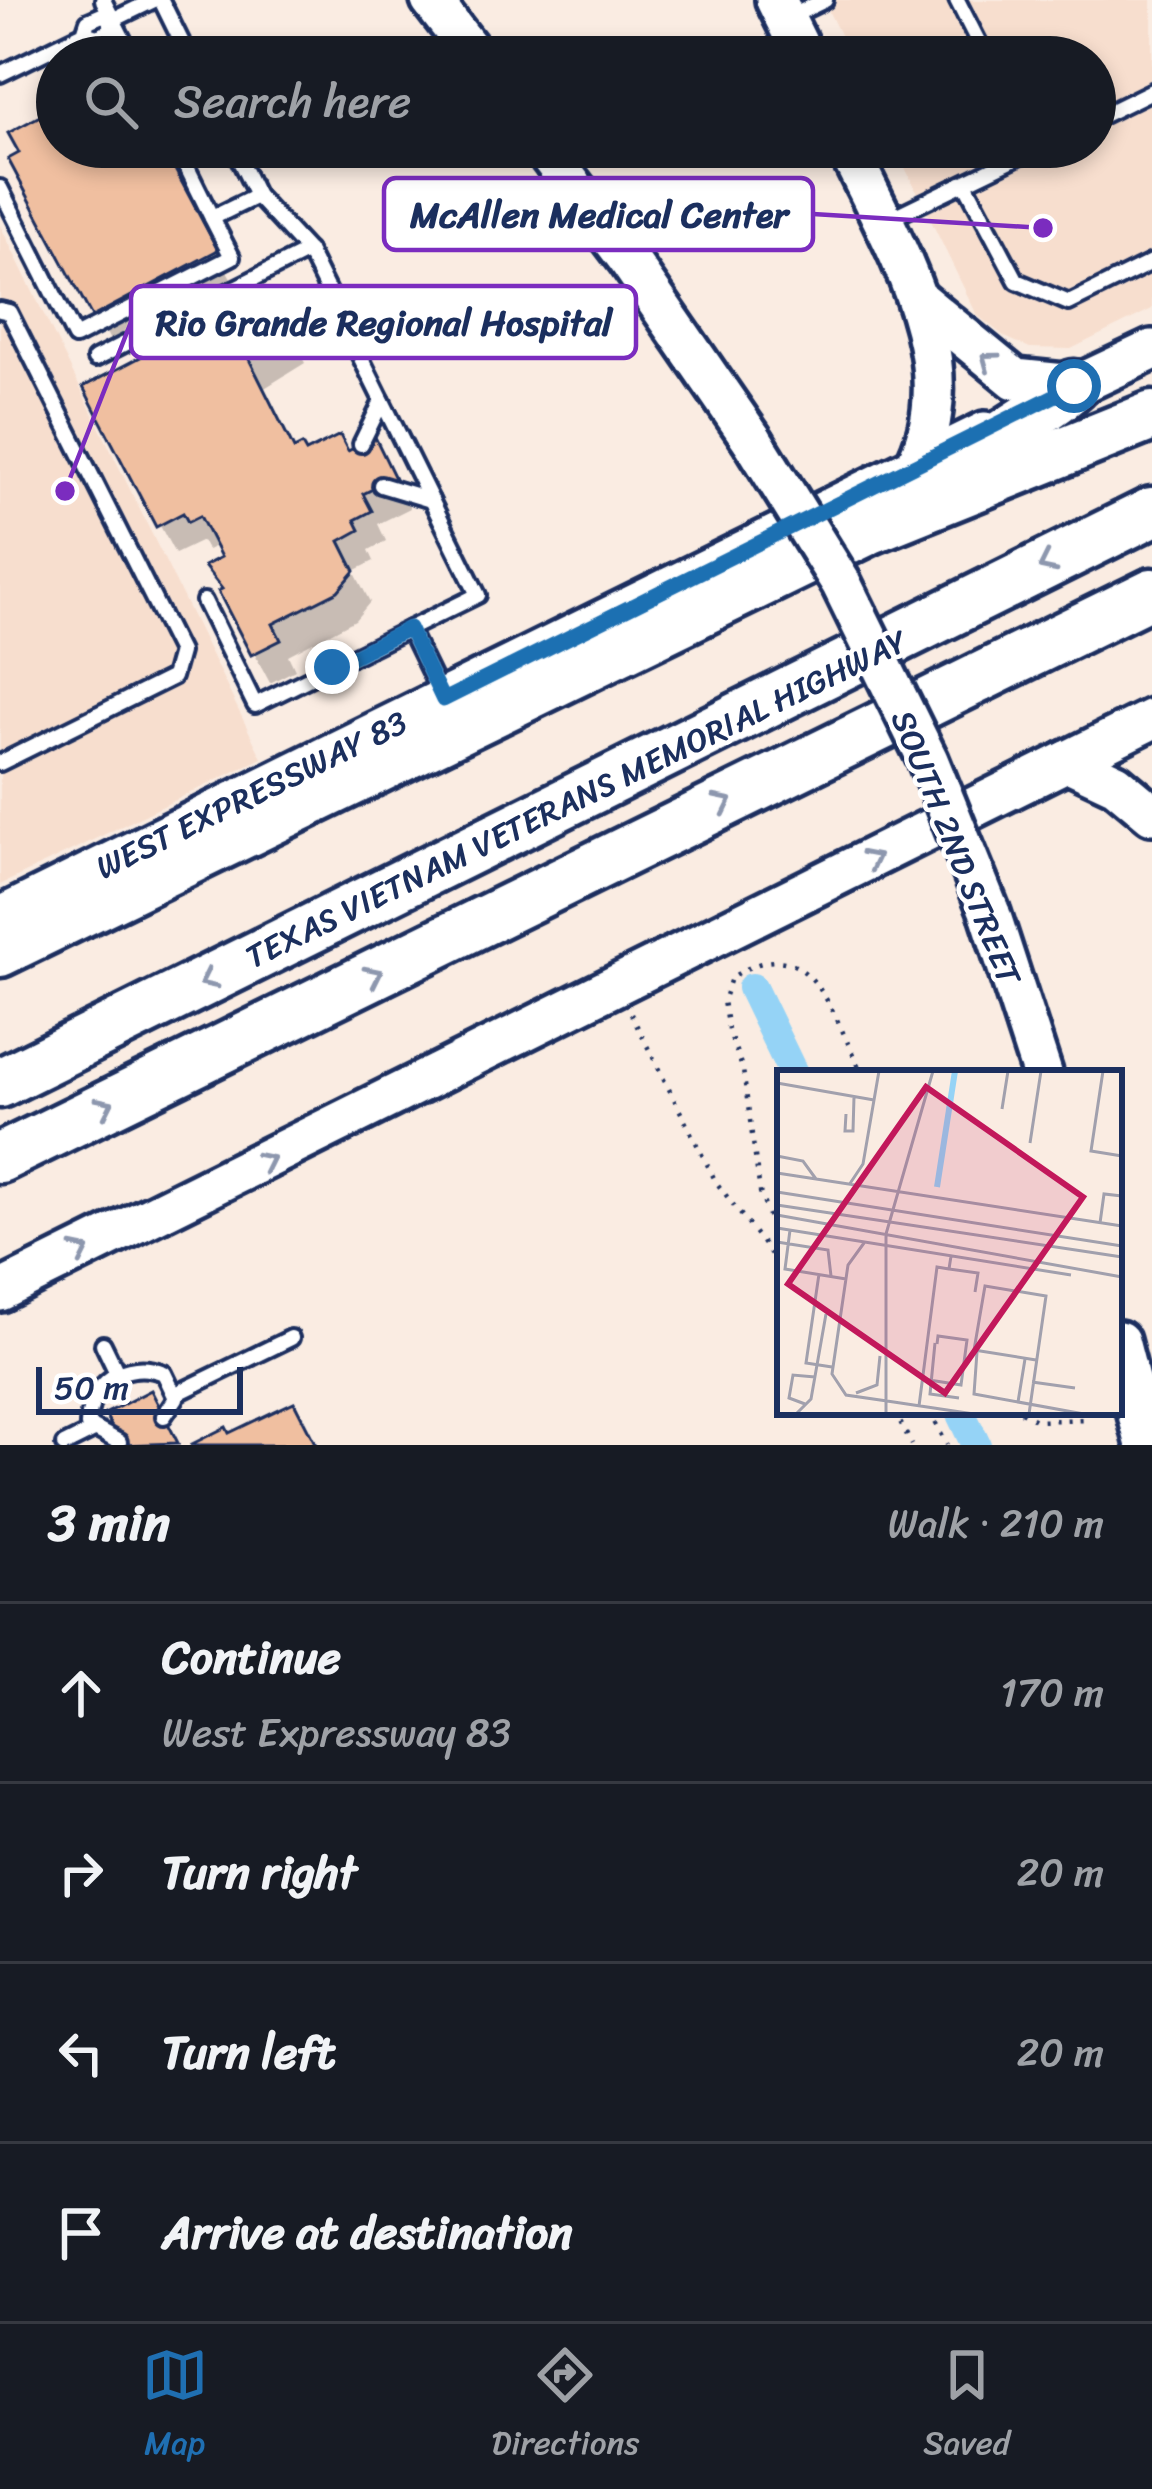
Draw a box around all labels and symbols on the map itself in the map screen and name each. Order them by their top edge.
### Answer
callout: McAllen Medical Center [384,178,813,250]
text: McAllen Medical Center [409,183,791,247]
callout: Rio Grande Regional Hospital [131,286,636,358]
text: Rio Grande Regional Hospital [155,291,614,355]
one-way arrow [981,353,1003,375]
route start [1047,359,1101,413]
one-way arrow [1038,550,1059,574]
street label: TEXAS VIETNAM VETERANS MEMORIAL HIGHWAY [235,612,918,985]
route end [305,640,359,694]
street label: WEST EXPRESSWAY 83 [85,694,418,896]
street label: SOUTH 2ND STREET [874,701,1038,995]
one-way arrow [712,794,733,817]
one-way arrow [859,851,881,874]
one-way arrow [199,966,221,989]
one-way arrow [362,966,383,989]
inset map [777,1070,1122,1415]
one-way arrow [93,1097,114,1121]
one-way arrow [254,1152,276,1175]
one-way arrow [69,1242,90,1266]
scale bar [36,1361,243,1414]

